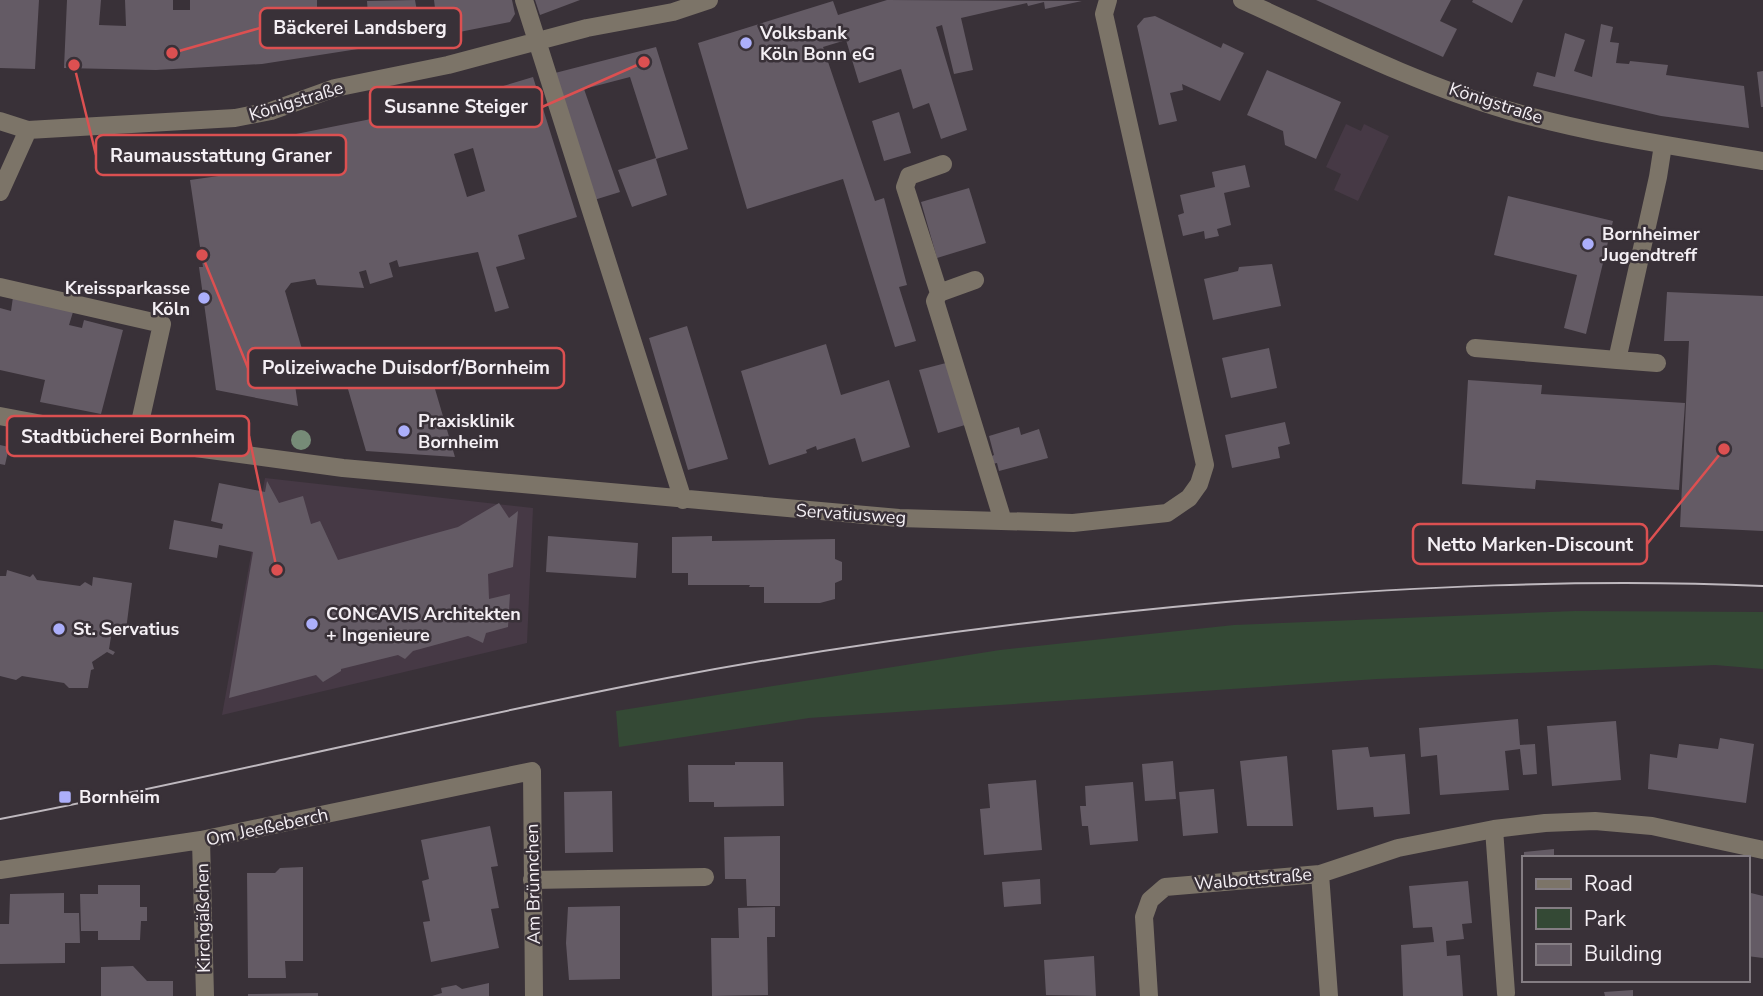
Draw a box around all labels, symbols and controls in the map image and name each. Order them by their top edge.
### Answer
callout: Bäckerei Landsberg [260,8,461,48]
text: Bäckerei Landsberg [273,15,447,41]
place label: Volksbank Köln Bonn eG [759,21,875,66]
marker: Volksbank Köln Bonn eG [738,35,754,51]
street label: Königstraße [246,75,346,127]
street label: Königstraße [1446,77,1546,129]
callout: Susanne Steiger [370,87,542,127]
text: Susanne Steiger [384,94,528,120]
callout: Raumausstattung Graner [96,135,346,175]
text: Raumausstattung Graner [110,143,333,169]
place label: Bornheimer Jugendtreff [1601,222,1700,267]
marker: Bornheimer Jugendtreff [1580,236,1596,252]
place label: Kreissparkasse Köln [65,276,190,321]
marker: Kreissparkasse Köln [196,290,212,306]
callout: Polizeiwache Duisdorf/Bornheim [248,348,564,388]
text: Polizeiwache Duisdorf/Bornheim [262,355,550,381]
place label: Praxisklinik Bornheim [418,409,515,454]
callout: Stadtbücherei Bornheim [7,416,249,456]
marker: Praxisklinik Bornheim [396,423,412,439]
text: Stadtbücherei Bornheim [21,424,235,450]
street label: Servatiusweg [795,498,907,530]
callout: Netto Marken-Discount [1413,524,1647,564]
text: Netto Marken-Discount [1427,532,1634,558]
place label: CONCAVIS Architekten + Ingenieure [326,602,521,647]
marker: CONCAVIS Architekten + Ingenieure [304,616,320,632]
place label: St. Servatius [73,617,180,641]
marker: St. Servatius [51,621,67,637]
place label: Bornheim [79,785,160,809]
marker: Bornheim [57,789,73,805]
street label: Om Jeeßeberch [204,802,330,852]
street label: Am Brünnchen [520,823,546,945]
legend [1522,856,1749,982]
street label: Walbottstraße [1193,862,1313,896]
street label: Kirchgäßchen [190,863,216,973]
text: Road [1584,870,1633,898]
text: Park [1584,905,1626,933]
text: Building [1584,940,1662,968]

